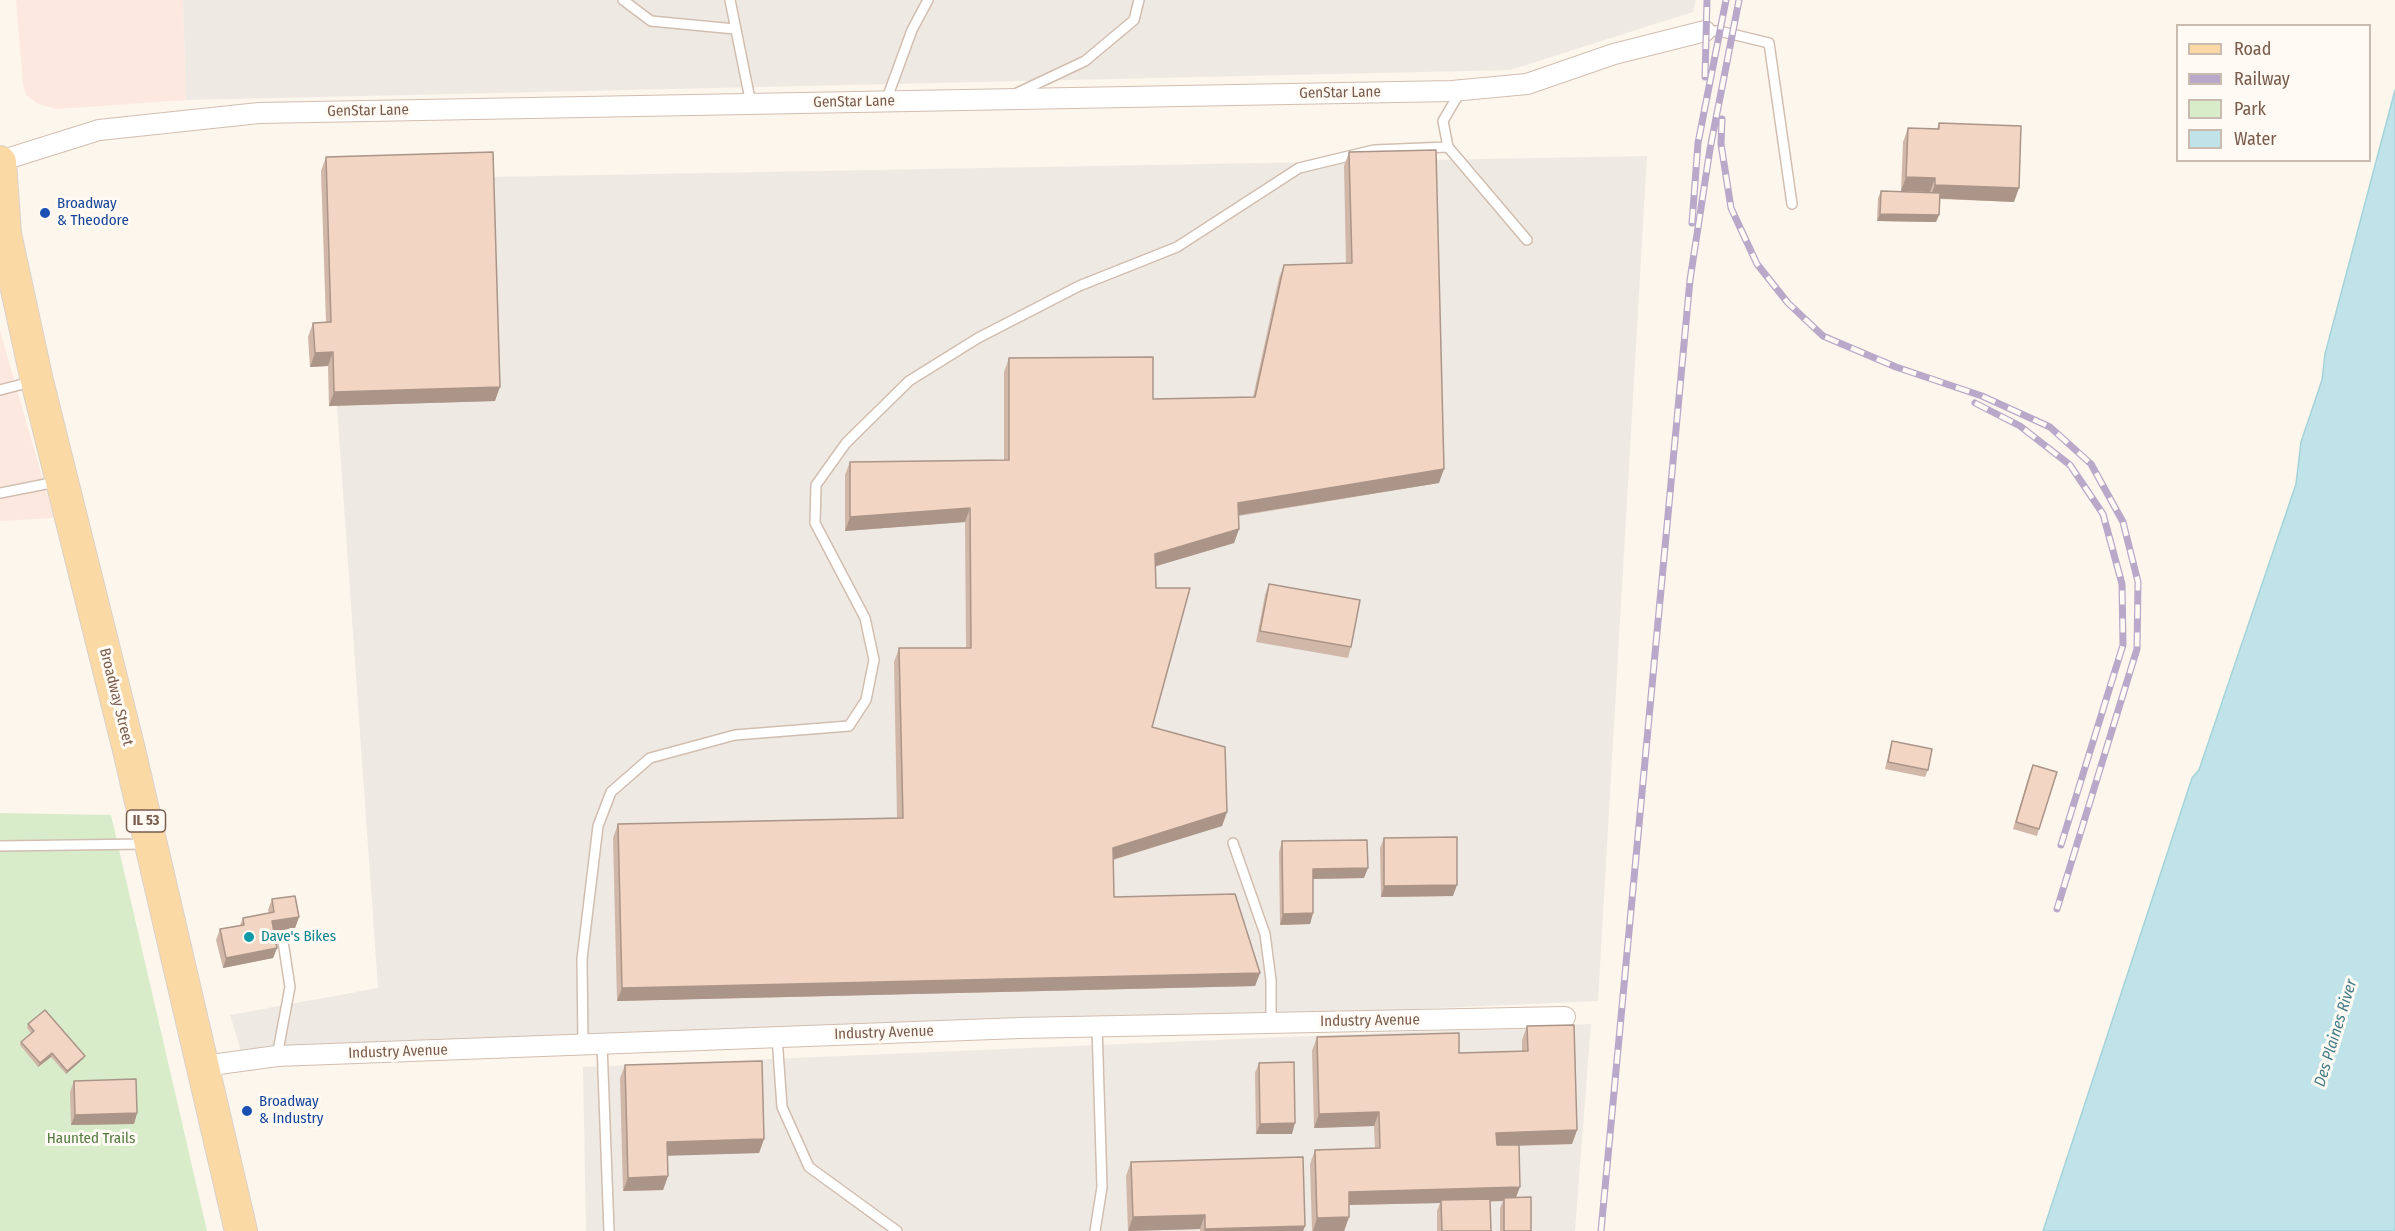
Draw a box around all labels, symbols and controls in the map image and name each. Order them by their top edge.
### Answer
legend [2176,24,2371,162]
text: Road [2234,38,2271,60]
text: Railway [2234,68,2290,90]
street label: GenStar Lane [1299,83,1381,103]
street label: GenStar Lane [813,92,895,112]
text: Park [2234,98,2266,120]
street label: GenStar Lane [327,101,409,121]
text: Water [2234,128,2277,150]
place label: Broadway & Theodore [57,195,129,230]
marker: Broadway & Theodore [38,206,52,220]
street label: Broadway Street [95,646,137,748]
road number: IL 53 [126,810,166,832]
place label: Dave's Bikes [261,928,336,946]
marker: Dave's Bikes [242,930,256,944]
water label: Des Plaines River [2311,977,2361,1089]
street label: Industry Avenue [1320,1011,1420,1031]
street label: Industry Avenue [834,1022,934,1044]
street label: Industry Avenue [348,1041,448,1063]
place label: Broadway & Industry [259,1093,323,1128]
marker: Broadway & Industry [240,1104,254,1118]
park label: Haunted Trails [47,1130,135,1148]

